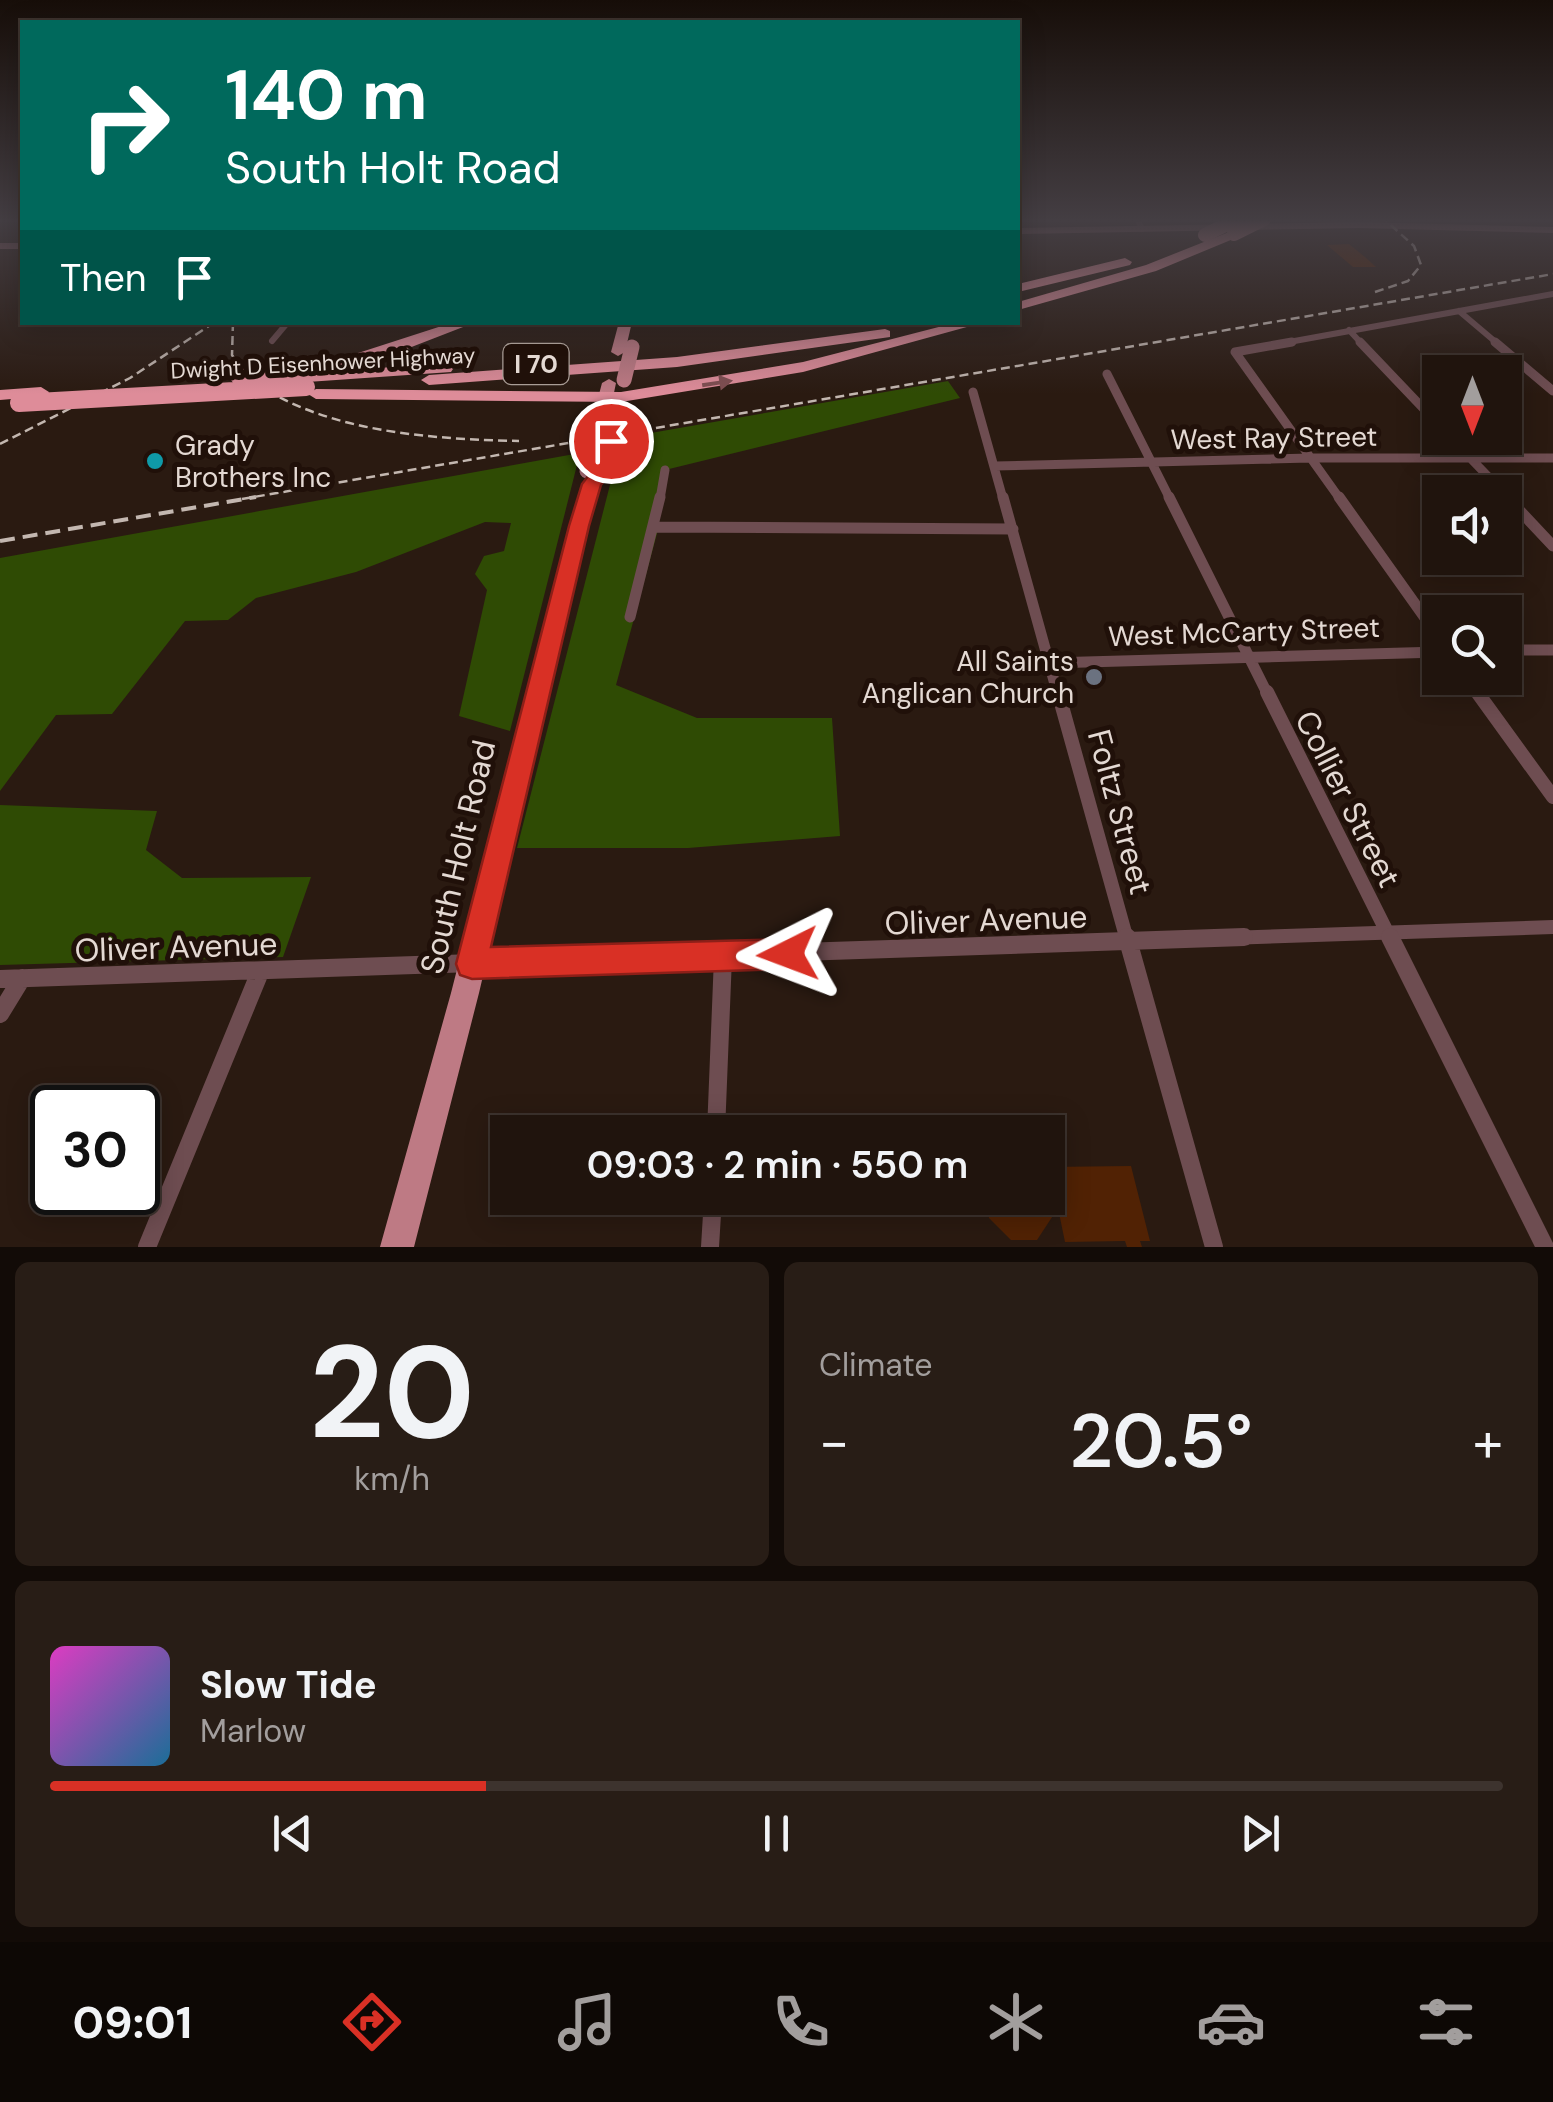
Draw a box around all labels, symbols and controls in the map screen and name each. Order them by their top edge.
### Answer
text: 140 m [225,50,428,141]
icon: right [60,60,190,190]
text: South Holt Road [225,138,561,197]
icon: arrive [167,250,222,305]
text: Then [60,253,147,303]
street label: Dwight D Eisenhower Highway [170,341,476,385]
road number: I 70 [504,344,568,384]
north arrow [1422,355,1522,455]
map controls [1422,355,1522,695]
one-way arrow [702,375,733,390]
pin [569,399,654,484]
icon: arrive [584,414,639,469]
street label: West Ray Street [1170,418,1378,458]
place label: Grady Brothers Inc [175,427,331,496]
marker: Grady Brothers Inc [144,450,166,472]
button: sound [1422,475,1522,575]
button: search [1422,595,1522,695]
street label: West McCarty Street [1107,609,1381,655]
place label: All Saints Anglican Church [862,643,1074,712]
marker: All Saints Anglican Church [1083,666,1105,688]
street label: Collier Street [1285,703,1411,895]
street label: Foltz Street [1078,725,1162,899]
street label: South Holt Road [411,736,505,978]
street label: Oliver Avenue [884,895,1088,945]
position arrow [736,902,840,1006]
street label: Oliver Avenue [74,922,278,972]
speed limit sign: 30 [30,1085,160,1215]
text: 09:03 · 2 min · 550 m [587,1140,968,1190]
text: 20 [309,1308,475,1477]
text: Climate [819,1344,933,1386]
text: 20.5° [1069,1393,1253,1490]
text: − [819,1406,849,1478]
text: + [1473,1406,1503,1478]
text: km/h [354,1458,430,1500]
text: Slow Tide [200,1660,377,1710]
text: Marlow [200,1710,306,1752]
icon: previous [265,1806,320,1861]
icon: pause [749,1806,804,1861]
icon: next [1233,1806,1288,1861]
icon: directions [337,1987,407,2057]
icon: music [552,1987,622,2057]
icon: phone [766,1987,836,2057]
icon: climate [981,1987,1051,2057]
icon: car [1196,1987,1266,2057]
icon: filters [1411,1987,1481,2057]
text: 09:01 [72,1993,192,2052]

